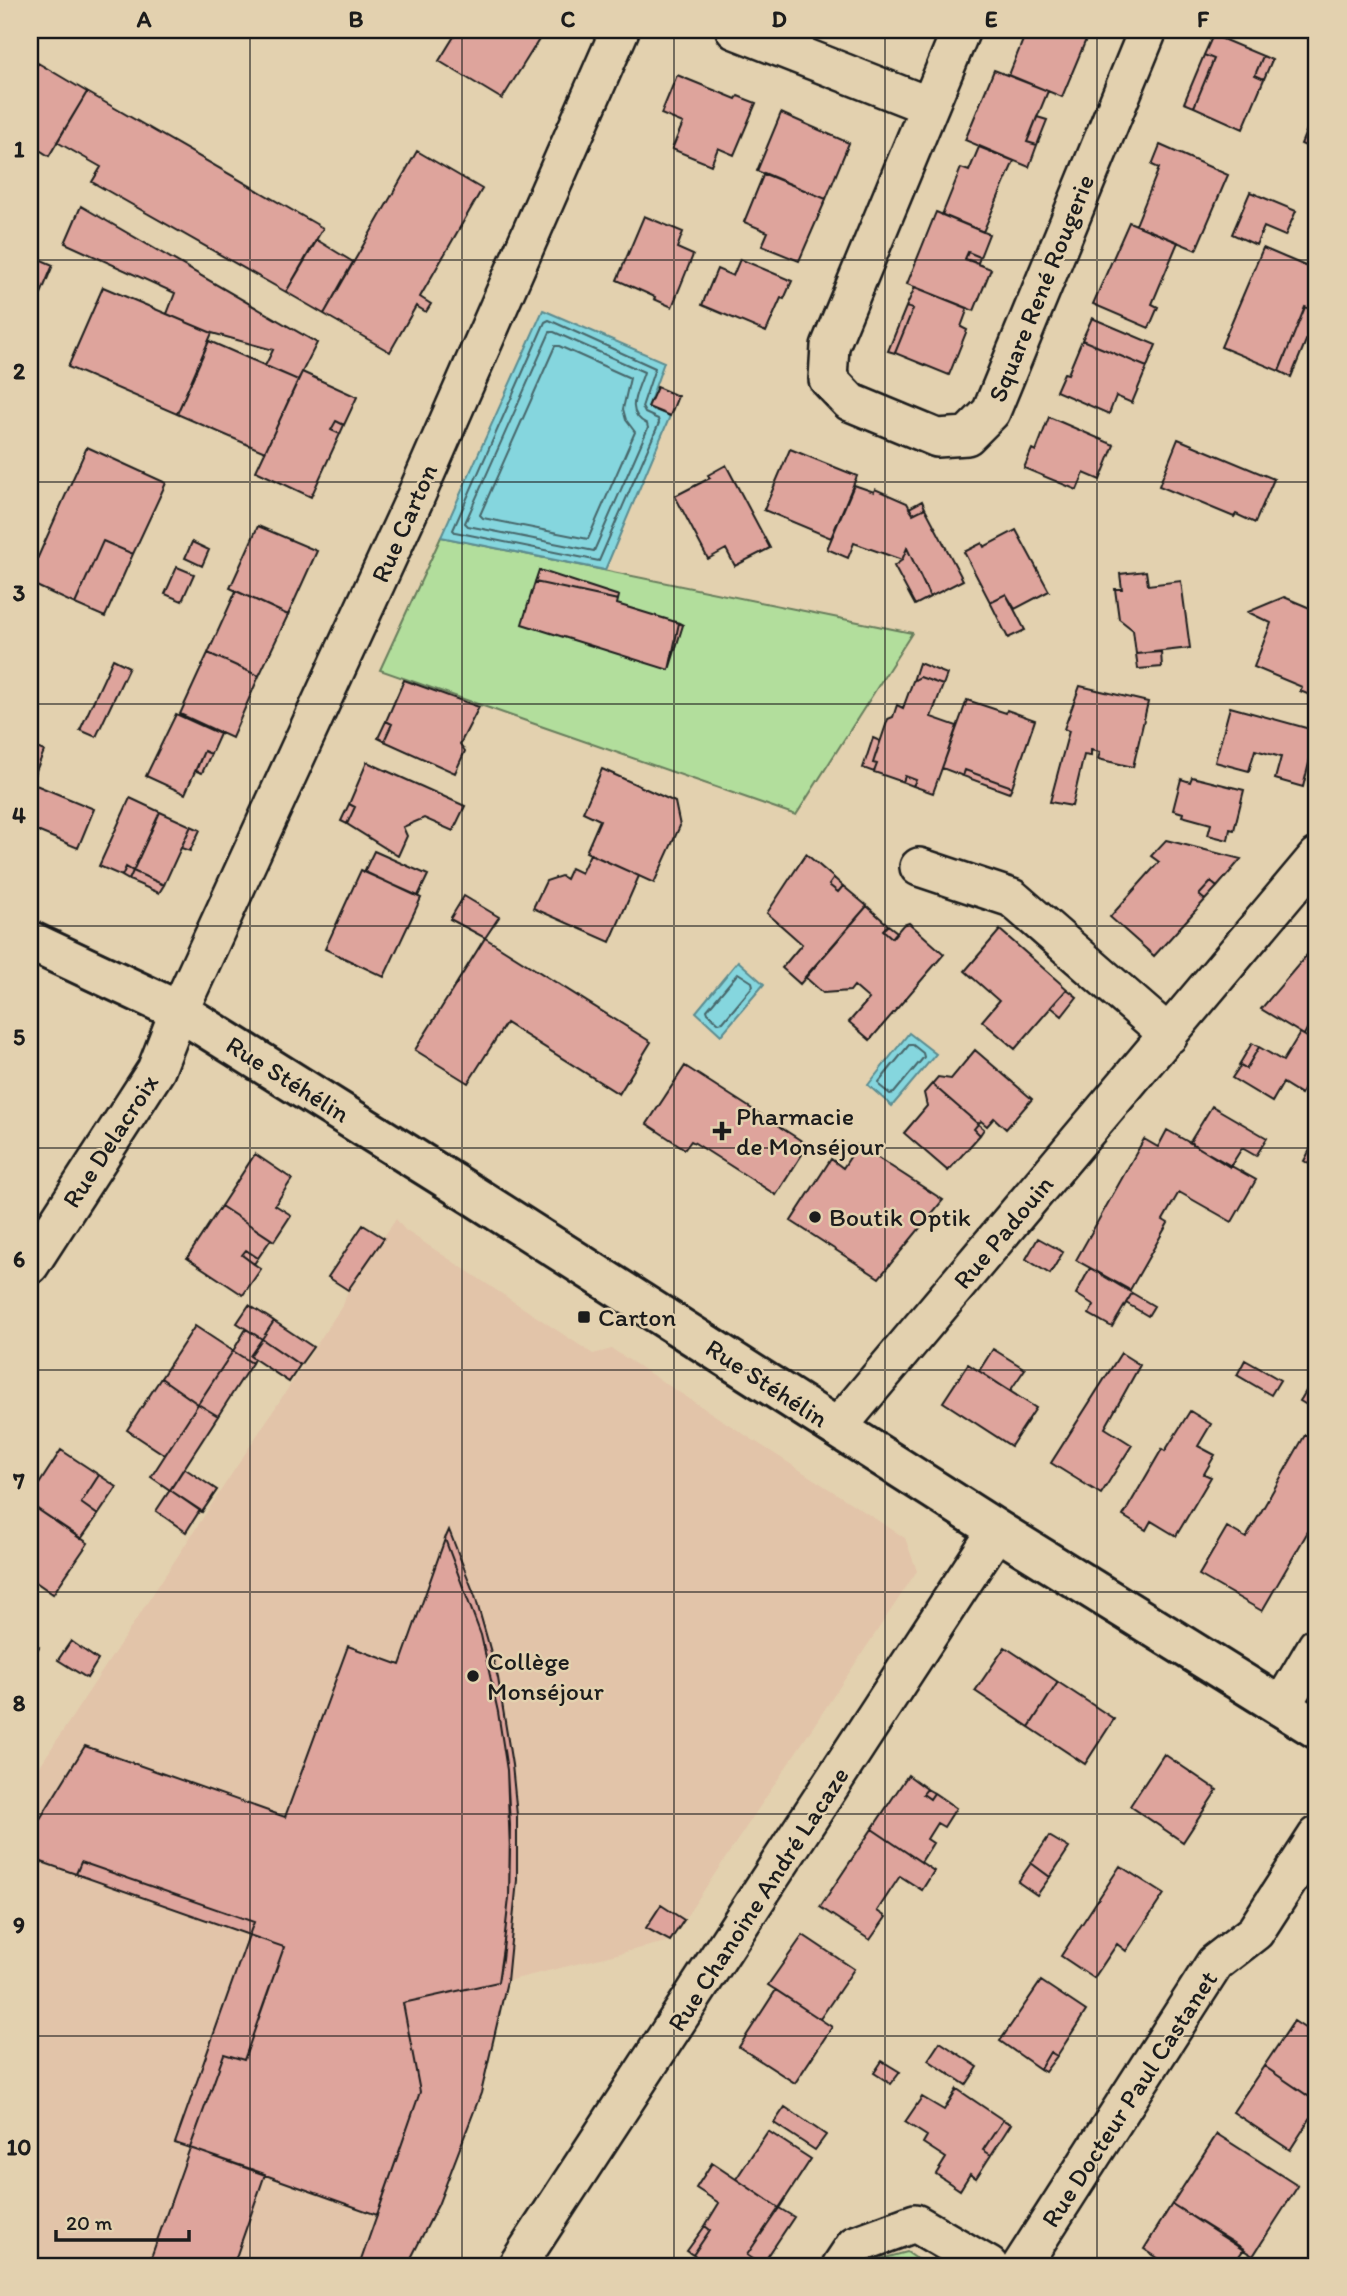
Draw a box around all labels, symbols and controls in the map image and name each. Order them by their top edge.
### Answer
text: A [136,5,152,33]
text: B [349,5,364,33]
text: C [561,5,576,33]
text: D [771,5,787,33]
text: E [985,5,998,33]
text: F [1197,5,1210,33]
text: 1 [14,135,25,163]
street label: Square René Rougerie [981,169,1101,407]
text: 2 [13,357,26,385]
street label: Rue Carton [364,458,444,587]
text: 3 [13,579,26,607]
text: 4 [12,801,26,829]
text: 5 [13,1023,25,1051]
street label: Rue Stéhélin [220,1028,356,1130]
street label: Rue Delacroix [55,1068,165,1214]
place label: Pharmacie de Monséjour [736,1100,884,1162]
marker: Pharmacie de Monséjour [714,1123,730,1139]
street label: Rue Padouin [946,1168,1060,1296]
place label: Boutik Optik [829,1201,971,1233]
marker: Boutik Optik [807,1209,823,1225]
text: 6 [13,1245,25,1273]
place label: Carton [598,1301,677,1333]
marker: Carton [576,1309,592,1325]
street label: Rue Stéhélin [700,1332,834,1435]
text: 7 [12,1467,25,1495]
place label: Collège Monséjour [487,1645,604,1707]
marker: Collège Monséjour [465,1668,481,1684]
text: 8 [13,1689,26,1717]
street label: Rue Chanoine André Lacaze [660,1761,856,2037]
text: 9 [13,1911,25,1939]
street label: Rue Docteur Paul Castanet [1034,1964,1224,2233]
text: 10 [7,2133,31,2161]
scale bar [56,2198,189,2242]
text: 20 m [66,2210,113,2235]

